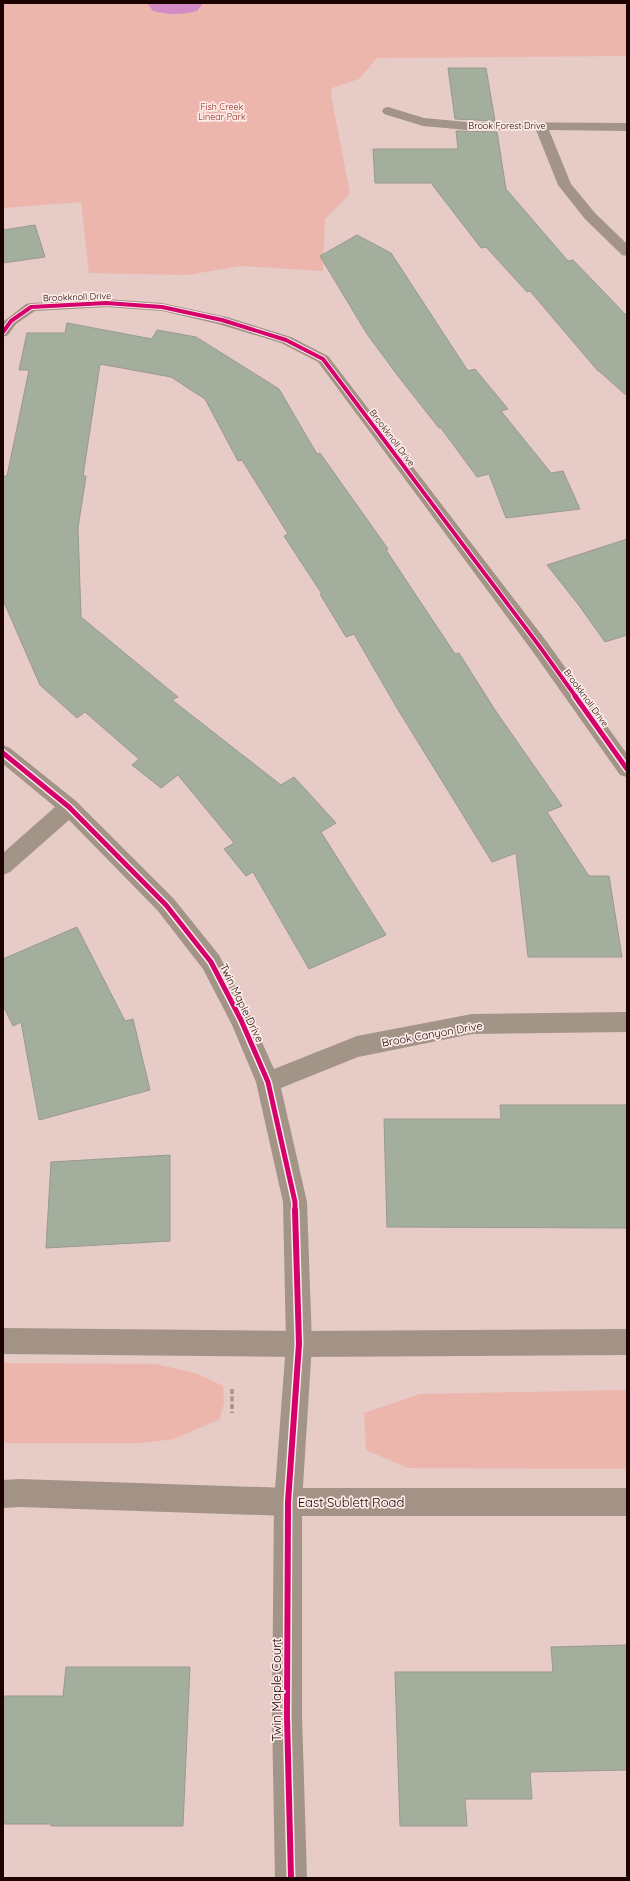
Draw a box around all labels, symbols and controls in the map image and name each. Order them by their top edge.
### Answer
park label: Fish Creek Linear Park [198,101,246,122]
street label: Brook Forest Drive [468,120,546,131]
street label: Brookknoll Drive [43,290,111,303]
street label: Brookknoll Drive [367,407,417,468]
street label: Brookknoll Drive [562,667,611,729]
street label: Twin Maple Drive [217,961,267,1045]
street label: Brook Canyon Drive [380,1018,484,1050]
street label: East Sublett Road [298,1494,404,1510]
street label: Twin Maple Court [268,1638,284,1742]

